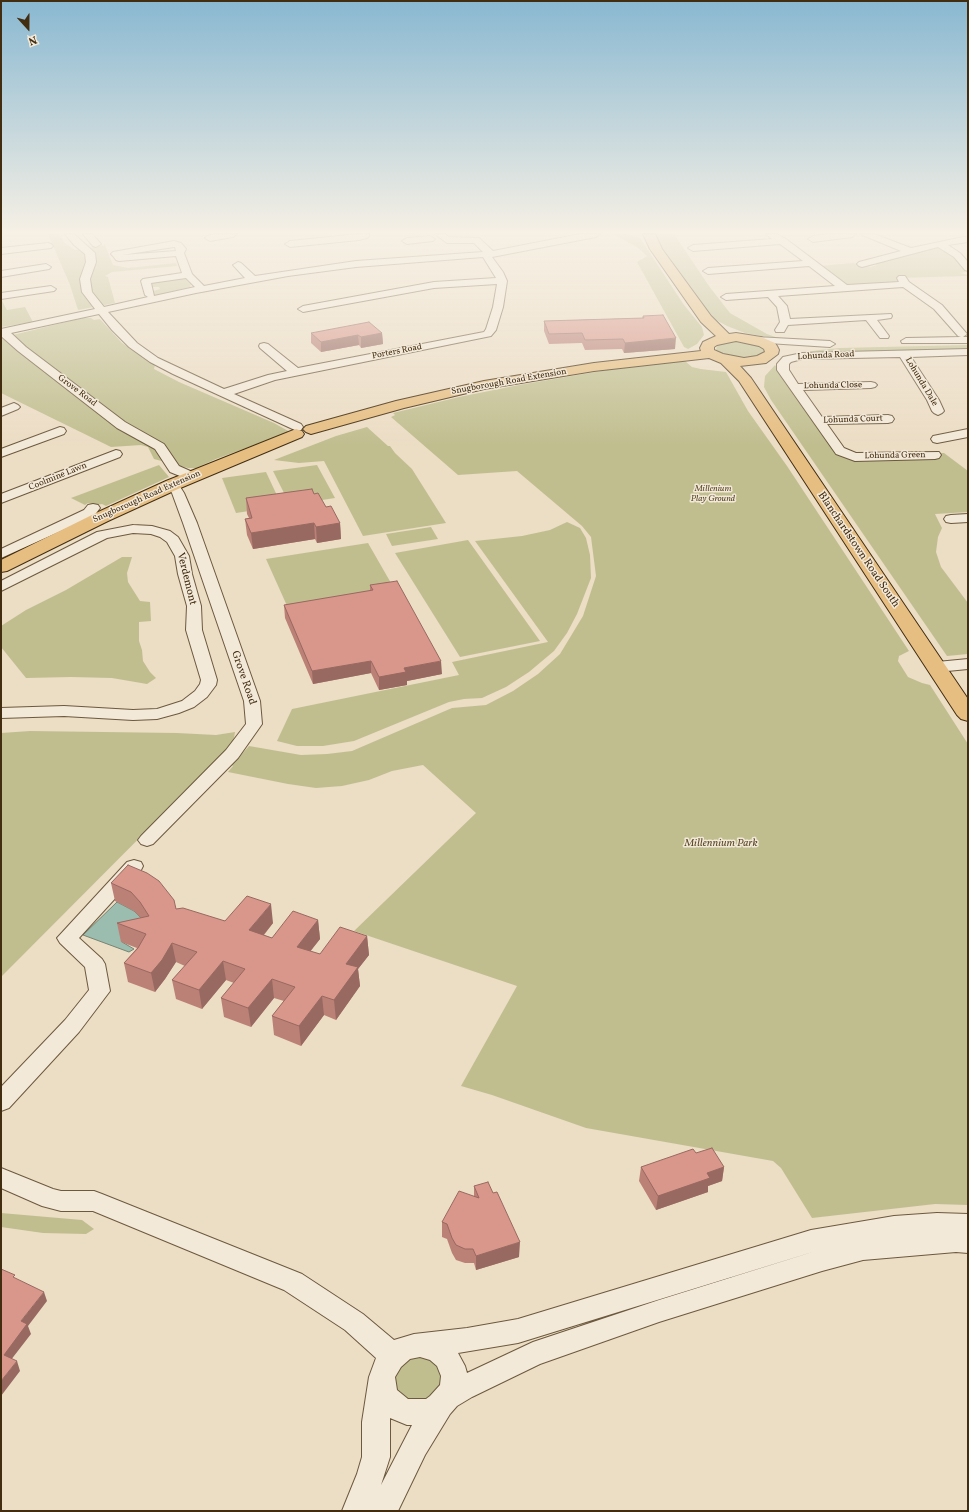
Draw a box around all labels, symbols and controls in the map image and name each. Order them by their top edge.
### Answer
north arrow [8,8,48,48]
text: N [26,31,39,48]
street label: Porters Road [371,342,423,362]
street label: Lohunda Road [797,349,855,363]
street label: Lohunda Dale [902,356,940,408]
street label: Snugborough Road Extension [451,367,567,397]
street label: Grove Road [55,373,99,409]
street label: Lohunda Close [804,380,862,392]
street label: Lohunda Court [823,414,883,426]
street label: Lohunda Green [864,450,926,462]
street label: Coolmine Lawn [27,460,89,494]
street label: Snugborough Road Extension [91,468,203,526]
park label: Millenium Play Ground [691,484,735,505]
street label: Blanchardstown Road South [814,490,902,610]
street label: Verdemont [173,551,199,607]
street label: Grove Road [228,649,258,707]
park label: Millennium Park [684,837,758,851]

